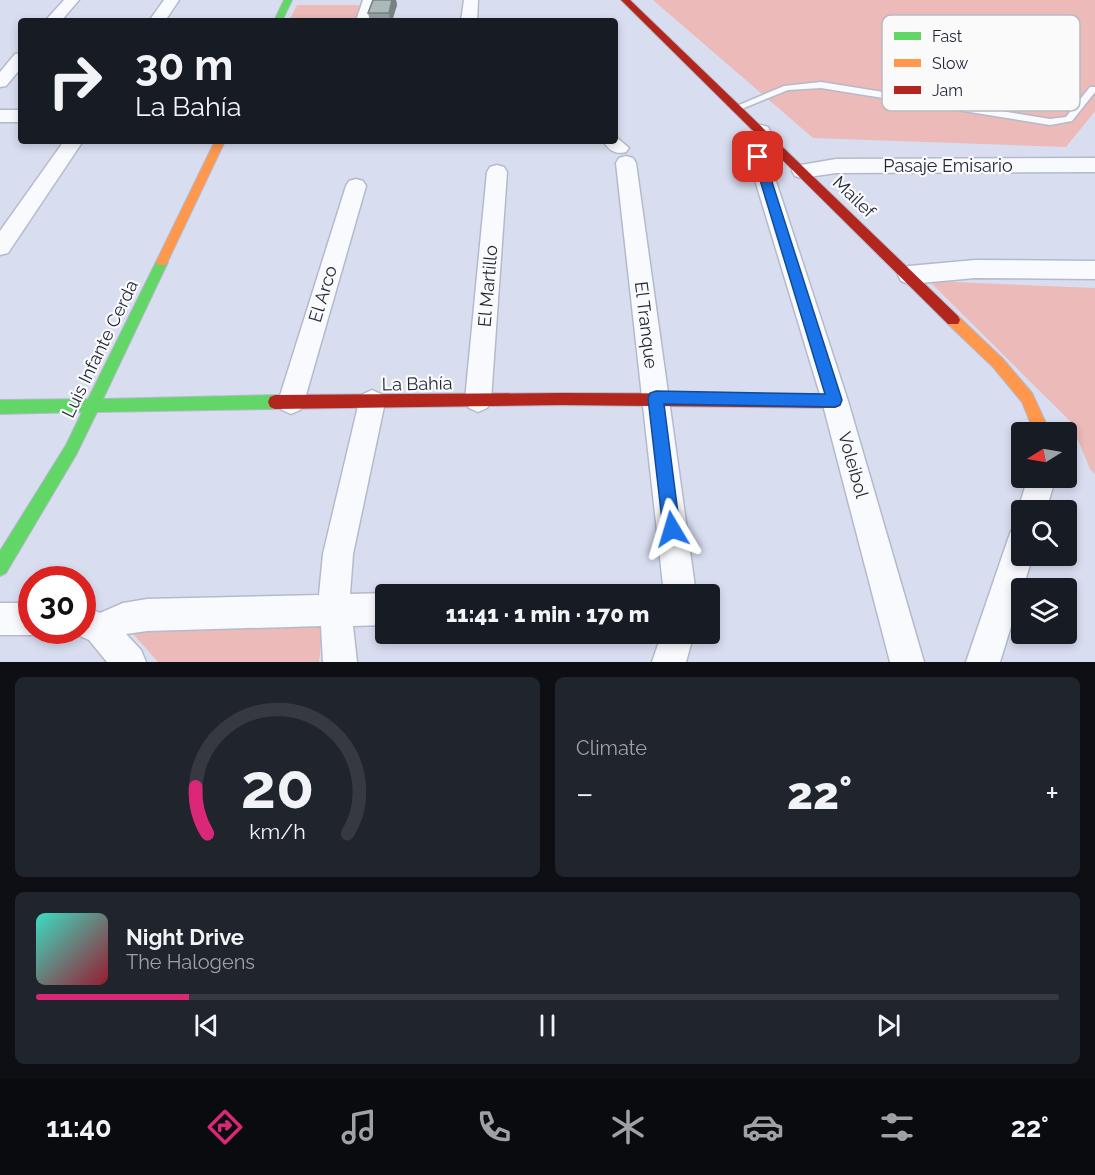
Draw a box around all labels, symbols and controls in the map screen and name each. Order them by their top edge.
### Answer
legend [882,15,1080,111]
text: Fast [932,27,963,46]
text: 30 m [135,41,233,90]
icon: right [36,42,114,120]
text: Slow [932,54,968,73]
text: Jam [932,81,963,100]
text: La Bahía [135,91,241,122]
pin [732,131,783,182]
icon: arrive [741,140,774,173]
street label: Pasaje Emisario [883,155,1013,176]
street label: Mailef [829,171,881,223]
street label: El Martillo [473,244,502,328]
street label: El Arco [304,263,341,325]
street label: Luis Infante Cerda [57,277,142,421]
street label: El Tranque [631,280,662,370]
street label: La Bahía [381,372,453,395]
north arrow [1011,422,1077,488]
map controls [1011,422,1077,644]
street label: Voleibol [834,429,873,500]
position arrow [640,497,704,561]
button: search [1011,500,1077,566]
speed limit sign: 30 [18,566,96,644]
button: layers [1011,578,1077,644]
text: 11:41 · 1 min · 170 m [446,601,649,627]
text: Climate [576,736,647,760]
text: 20 [241,749,314,823]
text: 22° [787,767,852,820]
text: − [576,774,594,813]
text: + [1045,774,1059,813]
text: km/h [249,819,306,844]
text: Night Drive [126,924,244,950]
text: The Halogens [126,950,255,974]
icon: previous [190,1009,223,1042]
icon: pause [531,1009,564,1042]
icon: next [872,1009,905,1042]
icon: directions [204,1106,246,1148]
icon: music [338,1106,380,1148]
icon: phone [473,1106,515,1148]
icon: climate [607,1106,649,1148]
icon: car [742,1106,784,1148]
icon: filters [876,1106,918,1148]
text: 11:40 [46,1112,112,1143]
text: 22° [1011,1112,1049,1143]

